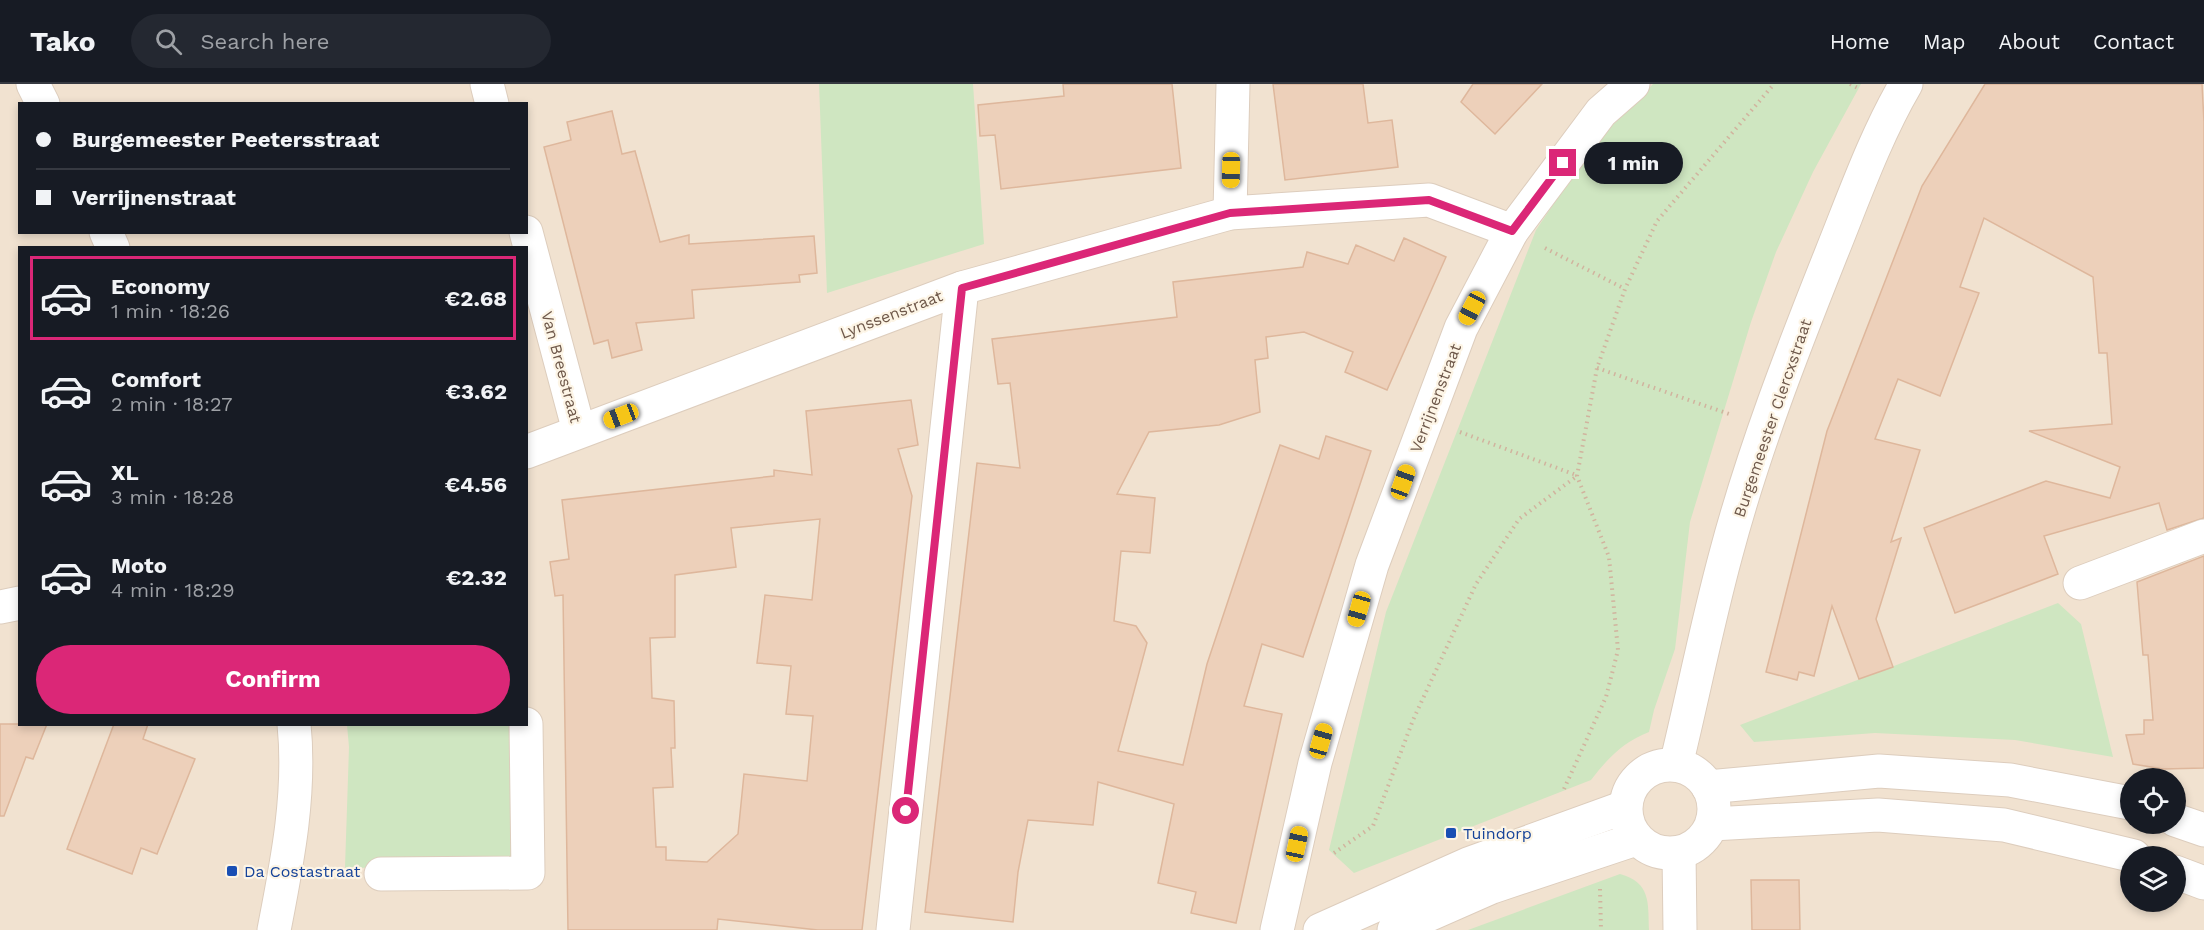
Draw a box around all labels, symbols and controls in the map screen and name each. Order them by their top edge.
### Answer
search box [131,14,551,68]
text: Tako [30,25,95,58]
icon: search [152,25,185,58]
text: Search here [200,29,329,54]
text: Home [1830,29,1890,54]
text: Map [1923,29,1966,54]
text: About [1999,29,2060,54]
text: Contact [2093,29,2174,54]
text: Burgemeester Peetersstraat [72,127,379,152]
callout: 1 min [1584,142,1683,184]
route end [1549,149,1576,176]
text: 1 min [1608,151,1659,175]
car [1222,152,1240,188]
text: Verrijnenstraat [72,185,236,210]
icon: car [39,271,93,325]
text: Economy [111,274,210,299]
text: €2.68 [445,286,507,311]
street label: Lynssenstraat [837,286,945,343]
car [1456,288,1488,328]
text: 1 min · 18:26 [111,299,230,323]
street label: Van Breestraat [537,309,586,425]
street label: Burgemeester Clercxstraat [1730,316,1815,520]
street label: Verrijnenstraat [1406,341,1465,455]
icon: car [39,364,93,418]
text: Comfort [111,367,201,392]
text: €3.62 [446,379,507,404]
text: 2 min · 18:27 [111,392,233,416]
car [601,401,641,431]
icon: car [39,457,93,511]
text: XL [111,460,139,485]
car [1388,462,1418,502]
text: €4.56 [445,472,507,497]
text: 3 min · 18:28 [111,485,234,509]
icon: car [39,550,93,604]
text: Moto [111,553,167,578]
text: €2.32 [446,565,507,590]
text: 4 min · 18:29 [111,578,235,602]
car [1345,589,1373,629]
button: Confirm [36,645,510,714]
car [1307,721,1335,761]
map controls [2120,768,2186,912]
button: locate [2120,768,2186,834]
route start [892,797,919,824]
place label: Tuindorp [1463,824,1532,843]
car [1284,825,1310,863]
marker: Tuindorp [1444,826,1458,840]
button: layers [2120,846,2186,912]
place label: Da Costastraat [244,862,361,881]
marker: Da Costastraat [225,864,239,878]

